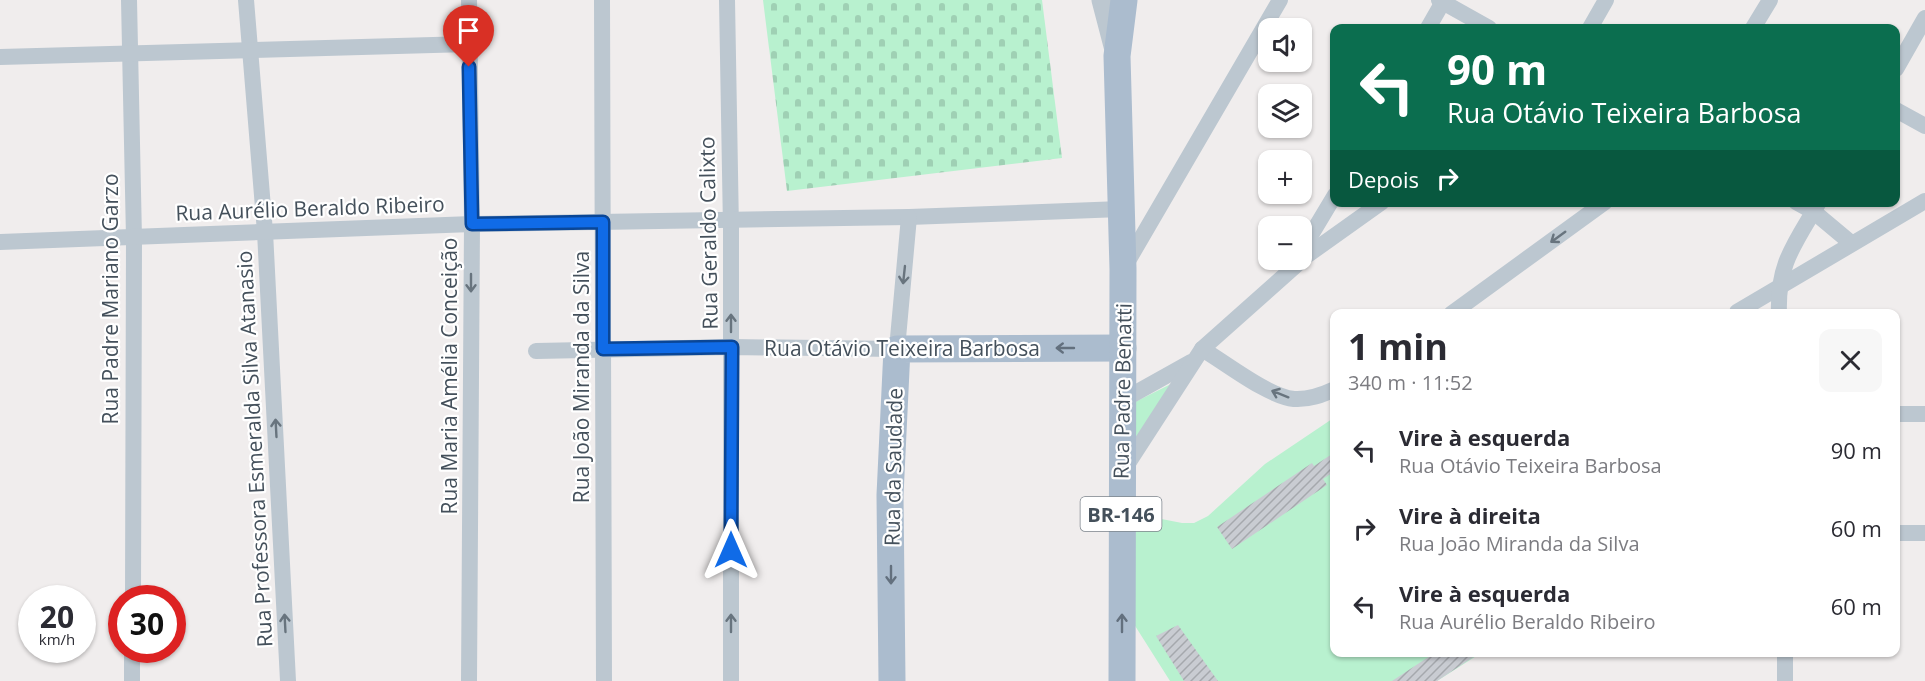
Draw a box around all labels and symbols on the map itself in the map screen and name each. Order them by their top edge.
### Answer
pin [443,5,494,67]
street label: Rua Geraldo Calixto [692,136,724,330]
street label: Rua Padre Mariano Garzo [96,173,124,425]
street label: Rua Aurélio Beraldo Ribeiro [175,189,445,227]
one-way arrow [1550,231,1566,243]
street label: Rua Maria Amélia Conceição [435,237,463,515]
street label: Rua Professora Esmeralda Silva Atanasio [230,250,278,648]
street label: Rua João Miranda da Silva [567,251,595,503]
one-way arrow [898,265,909,285]
one-way arrow [465,272,477,292]
street label: Rua Padre Benatti [1106,303,1138,479]
one-way arrow [725,313,737,333]
street label: Rua Otávio Teixeira Barbosa [764,334,1040,362]
one-way arrow [1055,342,1075,354]
street label: Rua da Saudade [878,388,908,546]
one-way arrow [1271,388,1289,399]
one-way arrow [270,418,281,438]
road number: BR-146 [1080,497,1162,531]
position arrow [699,518,763,582]
one-way arrow [885,565,897,585]
speed limit sign: 30 [108,585,186,663]
one-way arrow [279,613,291,633]
one-way arrow [725,613,737,633]
one-way arrow [1116,613,1128,633]

